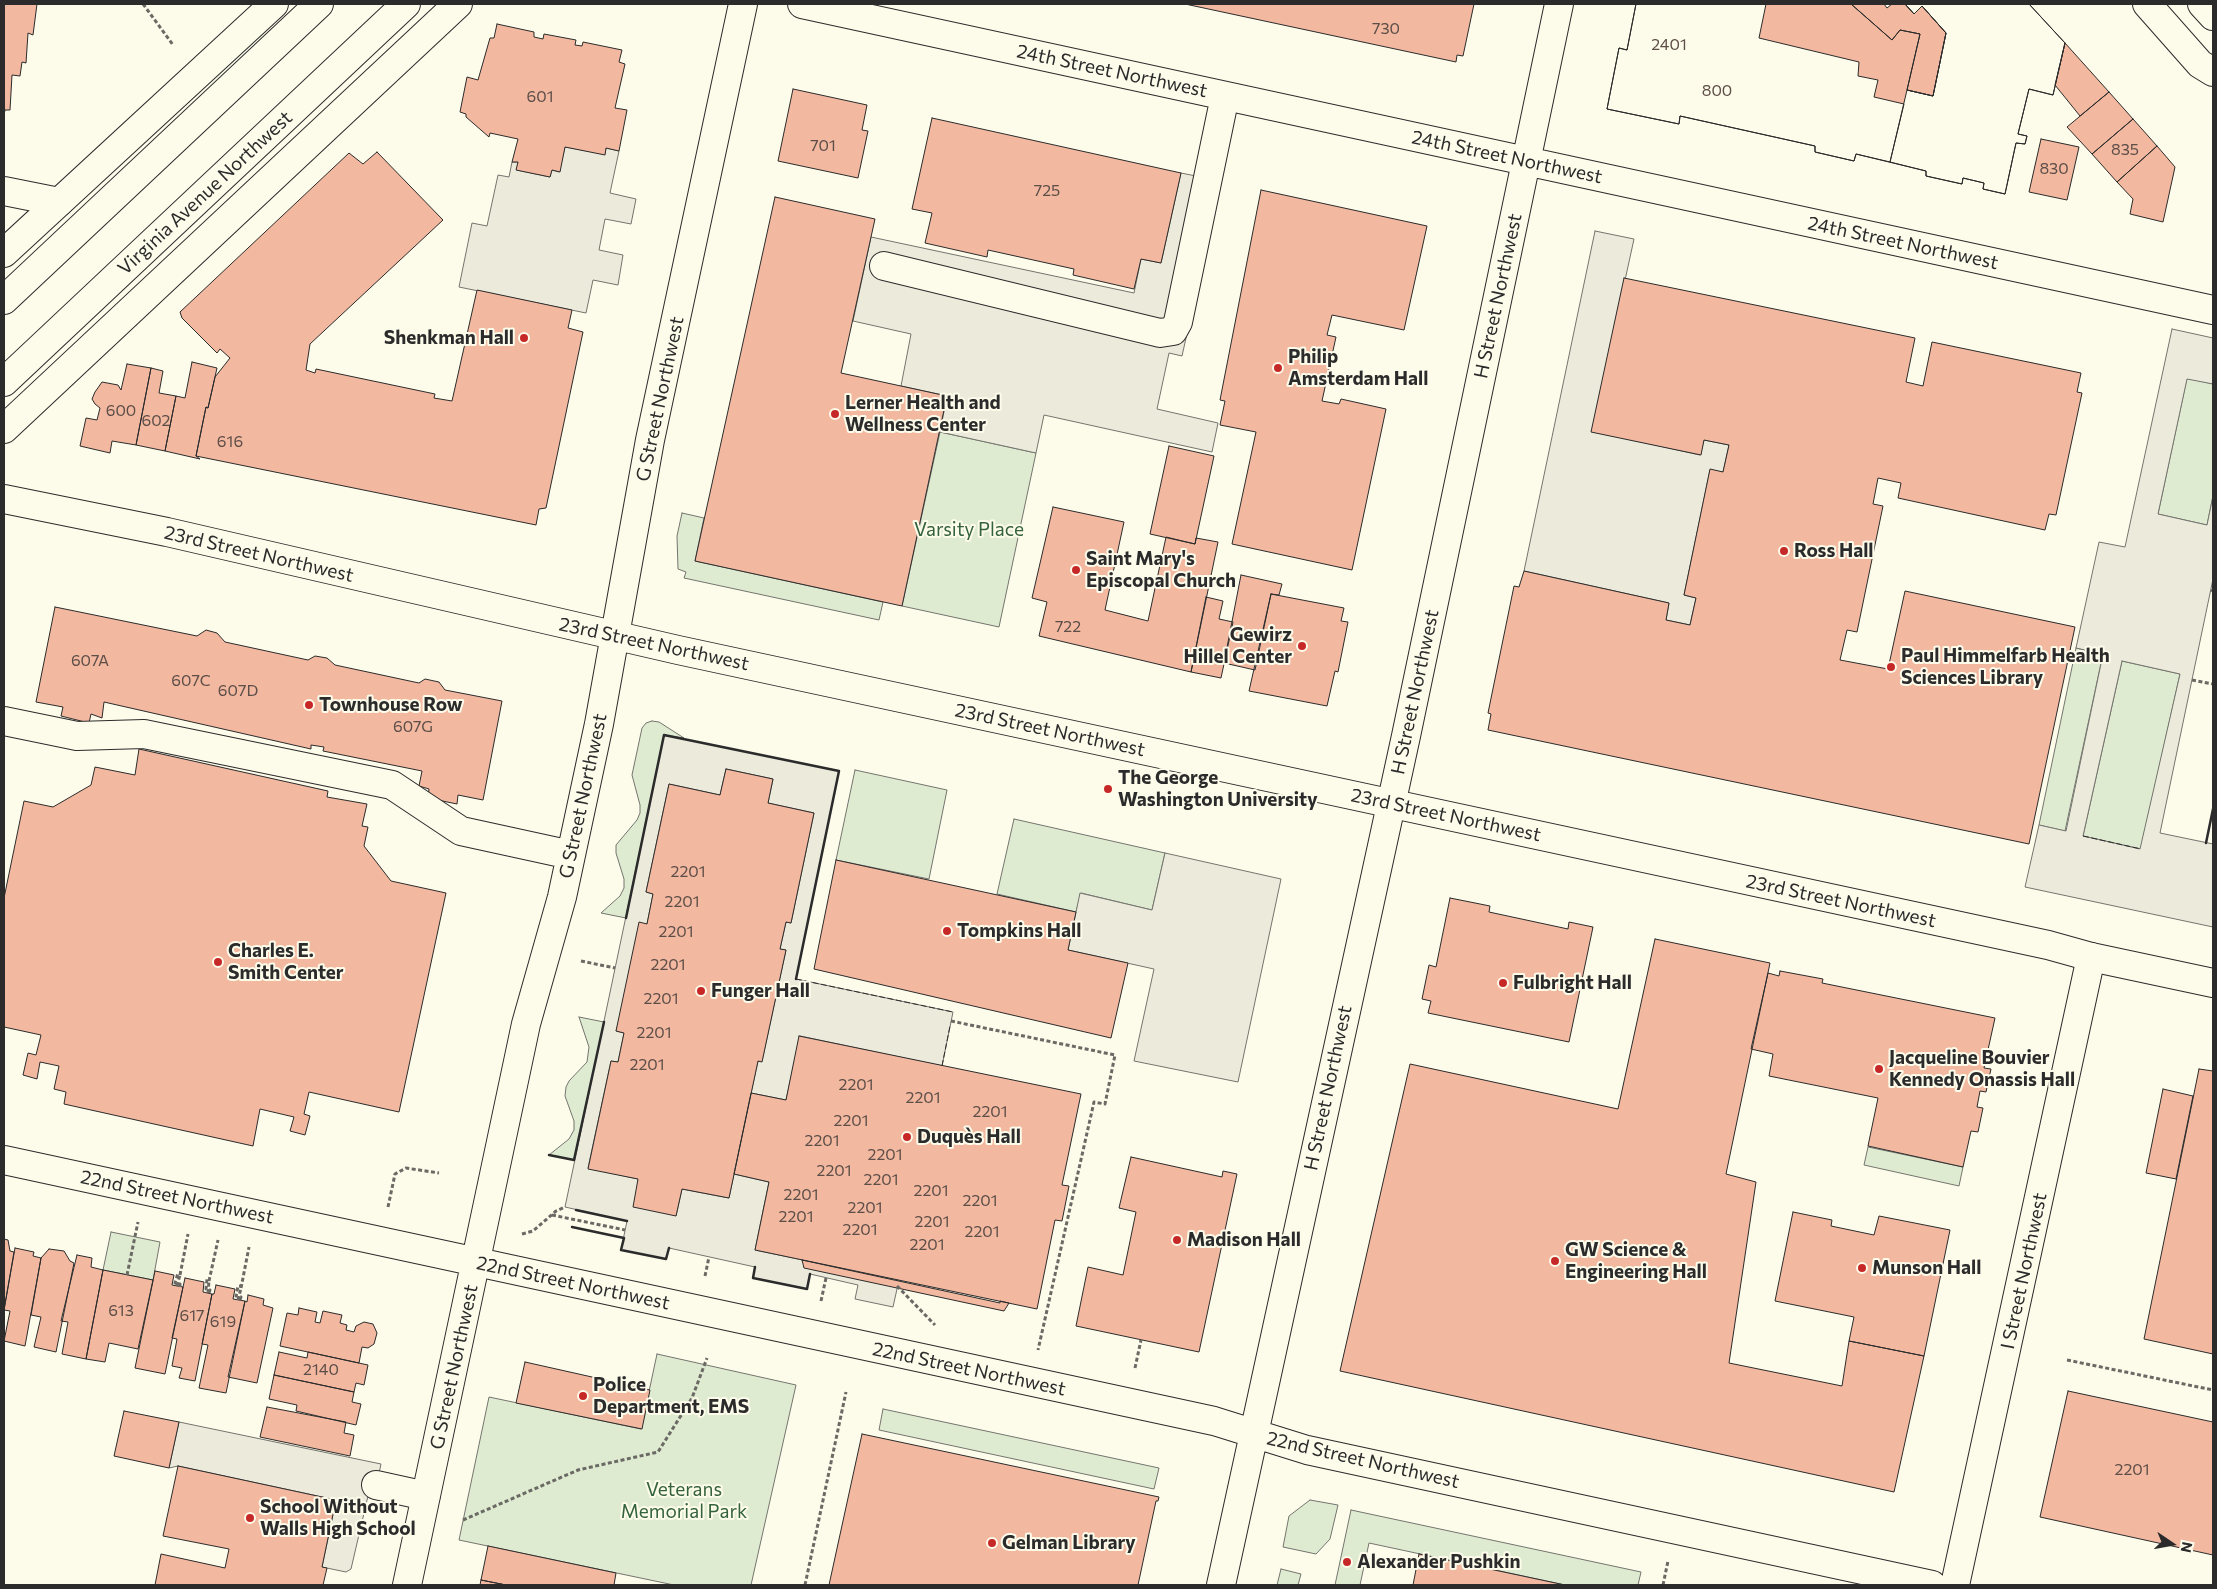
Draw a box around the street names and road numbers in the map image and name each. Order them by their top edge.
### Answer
street label: 24th Street Northwest [1015,40,1209,102]
street label: Virginia Avenue Northwest [113,106,297,280]
street label: 24th Street Northwest [1410,126,1604,188]
street label: H Street Northwest [1469,211,1527,381]
street label: 24th Street Northwest [1806,212,2000,274]
street label: G Street Northwest [631,315,689,483]
street label: 23rd Street Northwest [162,521,356,587]
street label: H Street Northwest [1386,607,1444,777]
street label: 23rd Street Northwest [557,613,751,675]
street label: 23rd Street Northwest [953,699,1147,761]
street label: G Street Northwest [554,712,612,880]
street label: 23rd Street Northwest [1349,784,1543,846]
street label: 23rd Street Northwest [1744,870,1938,932]
street label: H Street Northwest [1299,1003,1357,1173]
street label: 22nd Street Northwest [78,1165,276,1229]
street label: I Street Northwest [1996,1191,2052,1351]
street label: 22nd Street Northwest [474,1251,672,1315]
street label: G Street Northwest [425,1283,483,1451]
street label: 22nd Street Northwest [870,1337,1068,1401]
street label: 22nd Street Northwest [1264,1427,1462,1493]

